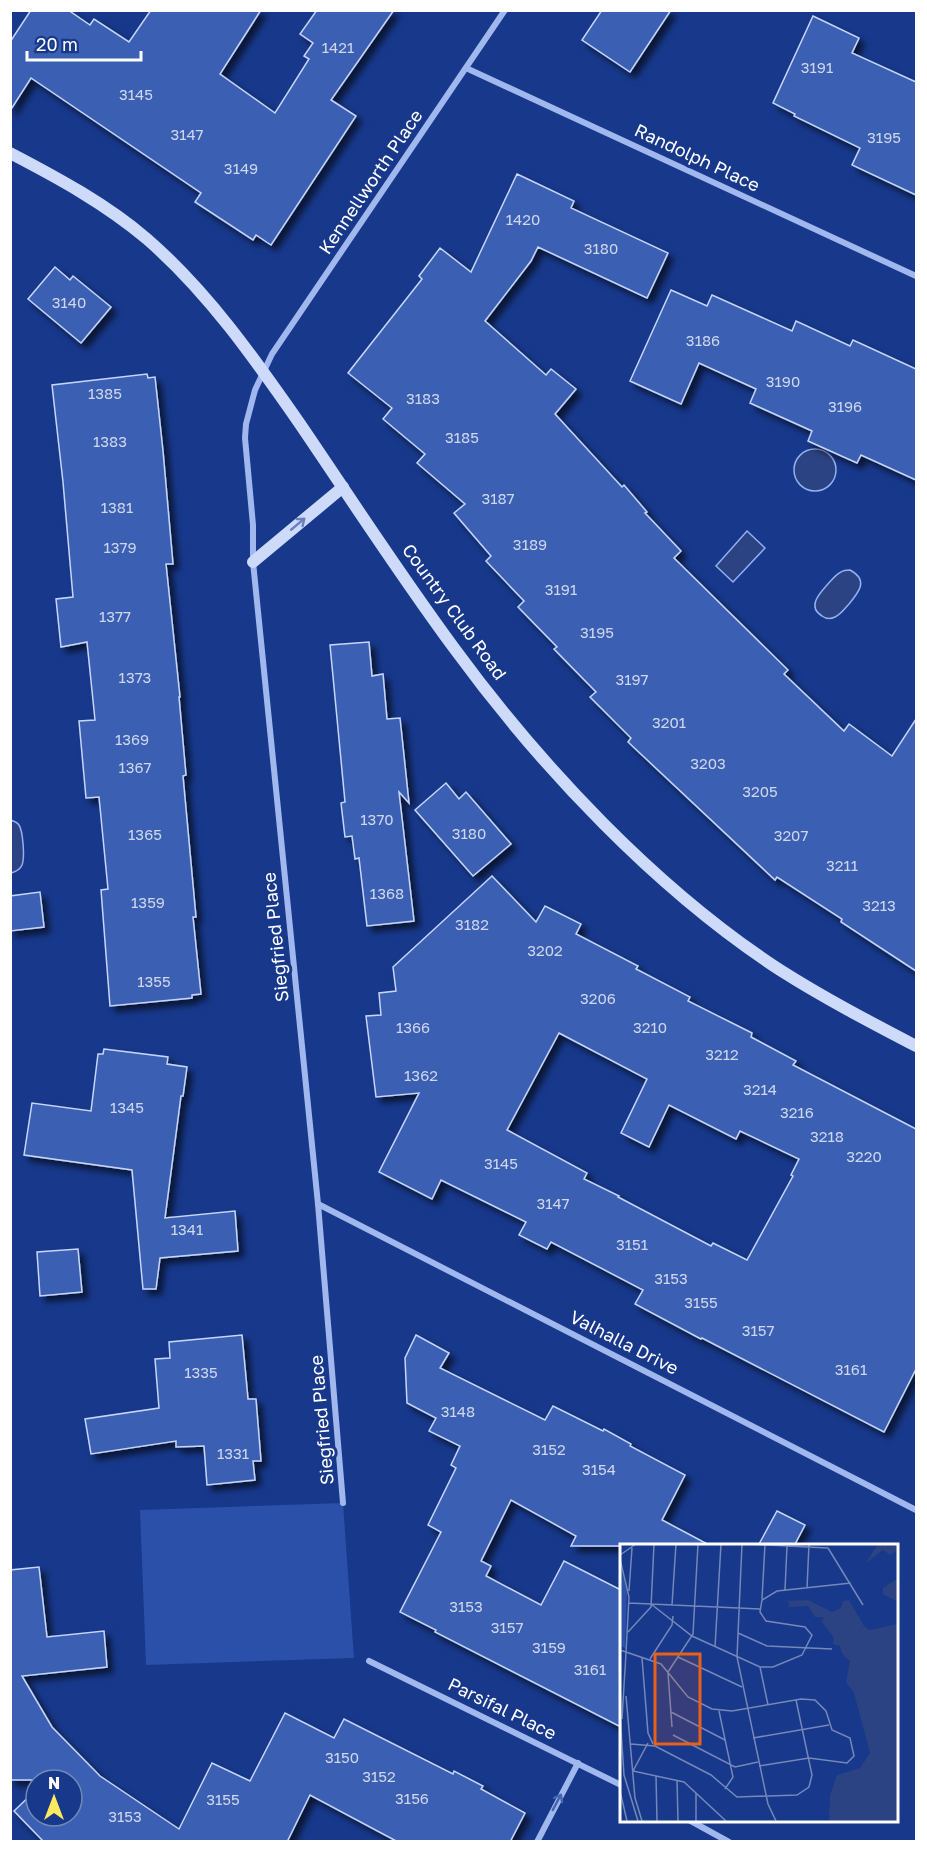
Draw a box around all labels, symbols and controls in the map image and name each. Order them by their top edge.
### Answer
scale bar [27,24,141,62]
text: 20 m [36,33,78,55]
house number: 1421 [322,38,354,56]
house number: 3191 [801,58,833,76]
house number: 3145 [119,85,153,103]
street label: Kennellworth Place [314,105,427,258]
street label: Randolph Place [631,118,763,196]
house number: 3147 [170,125,204,143]
house number: 3195 [867,128,901,146]
house number: 3149 [224,159,258,177]
house number: 1420 [506,210,540,228]
house number: 3180 [584,239,618,257]
house number: 3140 [52,293,86,311]
house number: 3186 [686,331,720,349]
house number: 3190 [766,372,800,390]
house number: 1385 [88,384,122,402]
house number: 3183 [406,389,440,407]
house number: 3196 [828,397,862,415]
house number: 3185 [445,428,479,446]
house number: 1383 [93,432,127,450]
house number: 3187 [481,489,515,507]
house number: 1381 [101,498,133,516]
one-way arrow [290,518,306,531]
house number: 3189 [513,535,547,553]
house number: 1379 [103,538,137,556]
street label: Country Club Road [398,539,512,684]
house number: 3191 [545,580,577,598]
house number: 1377 [99,607,131,625]
house number: 3195 [580,623,614,641]
house number: 1373 [119,668,151,686]
house number: 3197 [615,670,649,688]
house number: 3201 [652,713,686,731]
house number: 1369 [115,730,149,748]
house number: 3203 [690,754,726,772]
house number: 1367 [118,758,152,776]
house number: 3205 [742,782,778,800]
house number: 1370 [360,810,394,828]
house number: 3180 [452,824,486,842]
house number: 1365 [128,825,162,843]
house number: 3207 [774,826,808,844]
house number: 3211 [826,856,858,874]
street label: Siegfried Place [257,871,293,1003]
house number: 1368 [370,884,404,902]
house number: 1359 [131,893,165,911]
house number: 3213 [862,896,896,914]
house number: 3182 [455,915,489,933]
house number: 3202 [527,941,563,959]
house number: 1355 [137,972,171,990]
house number: 3206 [580,989,616,1007]
house number: 1366 [396,1018,430,1036]
house number: 3210 [633,1018,667,1036]
house number: 3212 [705,1045,739,1063]
house number: 1362 [404,1066,438,1084]
house number: 3214 [743,1080,777,1098]
house number: 1345 [110,1098,144,1116]
house number: 3216 [780,1103,814,1121]
house number: 3218 [810,1127,844,1145]
house number: 3220 [846,1147,882,1165]
house number: 3145 [484,1154,518,1172]
house number: 3147 [536,1194,570,1212]
house number: 1341 [171,1220,203,1238]
house number: 3151 [616,1235,648,1253]
house number: 3153 [654,1269,688,1287]
house number: 3155 [684,1293,718,1311]
street label: Valhalla Drive [566,1305,682,1379]
house number: 3157 [742,1321,774,1339]
street label: Siegfried Place [304,1354,338,1486]
house number: 3161 [835,1360,867,1378]
house number: 1335 [184,1363,218,1381]
house number: 3148 [441,1402,475,1420]
house number: 3152 [532,1440,566,1458]
house number: 1331 [217,1444,249,1462]
house number: 3154 [582,1460,616,1478]
inset map [620,1544,897,1822]
house number: 3153 [449,1597,483,1615]
house number: 3157 [491,1618,523,1636]
house number: 3159 [532,1638,566,1656]
house number: 3161 [574,1660,606,1678]
street label: Parsifal Place [445,1672,560,1744]
house number: 3150 [325,1748,359,1766]
house number: 3152 [362,1767,396,1785]
north arrow [24,1768,84,1828]
text: N [48,1773,60,1793]
house number: 3156 [395,1789,429,1807]
house number: 3155 [206,1790,240,1808]
one-way arrow [552,1793,564,1811]
house number: 3153 [108,1807,142,1825]

